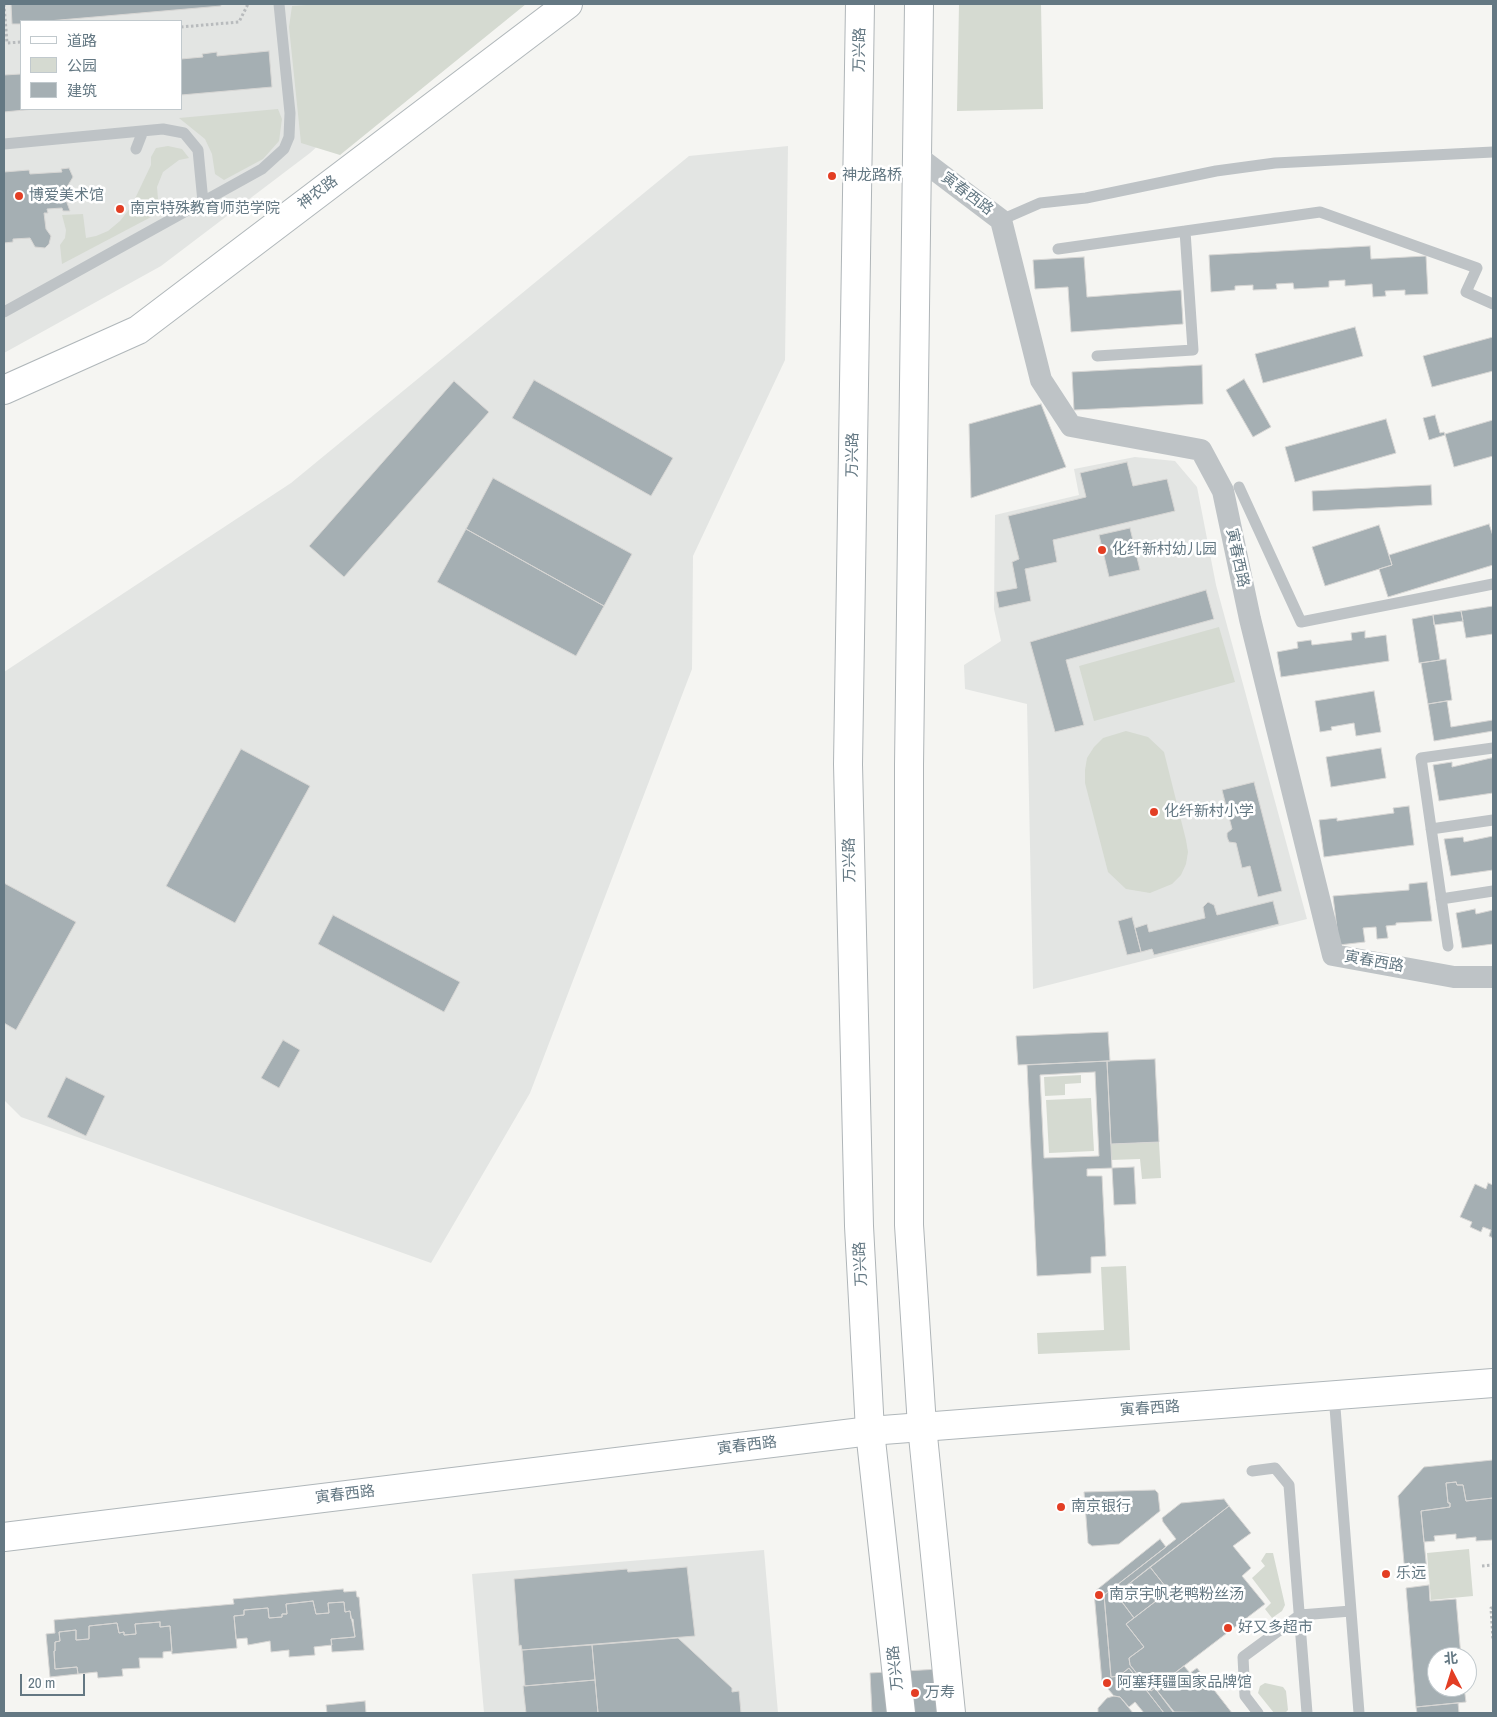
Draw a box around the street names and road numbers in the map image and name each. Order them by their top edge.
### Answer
street label: 万兴路 [851,27,869,73]
street label: 寅春西路 [938,169,996,219]
street label: 神农路 [295,172,341,214]
street label: 万兴路 [844,432,862,478]
street label: 寅春西路 [1222,527,1252,589]
street label: 万兴路 [841,837,859,883]
street label: 寅春西路 [1343,948,1405,976]
street label: 万兴路 [851,1241,871,1287]
street label: 寅春西路 [1119,1398,1181,1420]
street label: 寅春西路 [716,1433,778,1459]
street label: 寅春西路 [314,1482,376,1508]
street label: 万兴路 [885,1645,907,1691]

